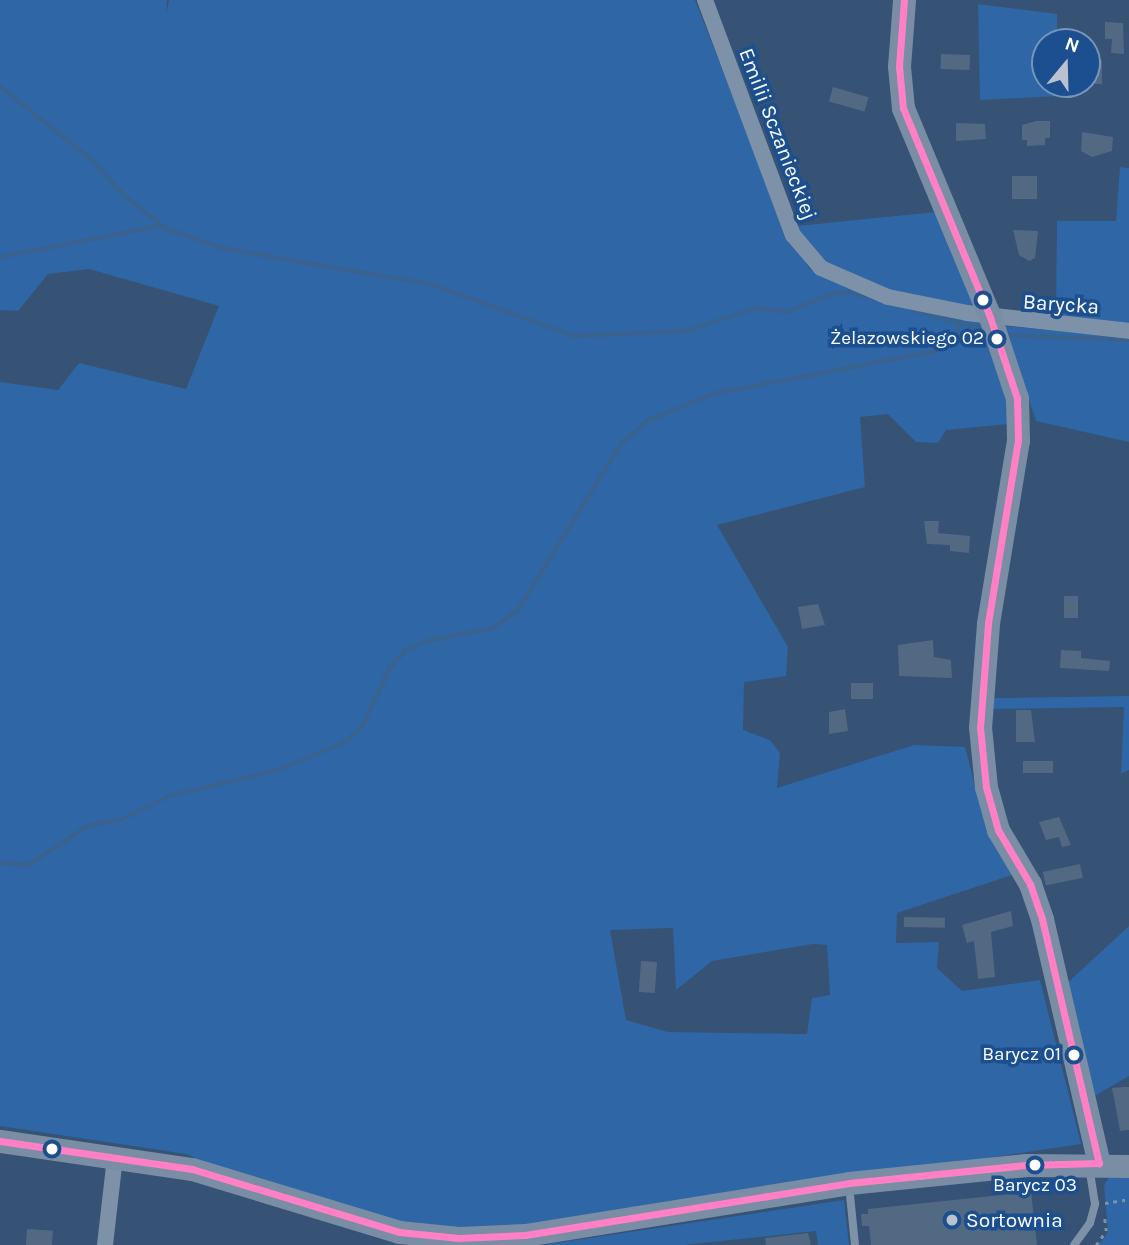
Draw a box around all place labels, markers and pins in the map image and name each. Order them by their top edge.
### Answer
unlabelled marker [976,293,990,307]
place label: Żelazowskiego 02 [830,328,984,350]
marker: Żelazowskiego 02 [990,332,1004,346]
place label: Barycz 01 [982,1044,1061,1066]
marker: Barycz 01 [1067,1048,1081,1062]
unlabelled marker [45,1142,59,1156]
marker: Barycz 03 [1028,1158,1042,1172]
place label: Barycz 03 [993,1175,1077,1197]
place label: Sortownia [966,1207,1063,1233]
marker: Sortownia [944,1212,960,1228]

